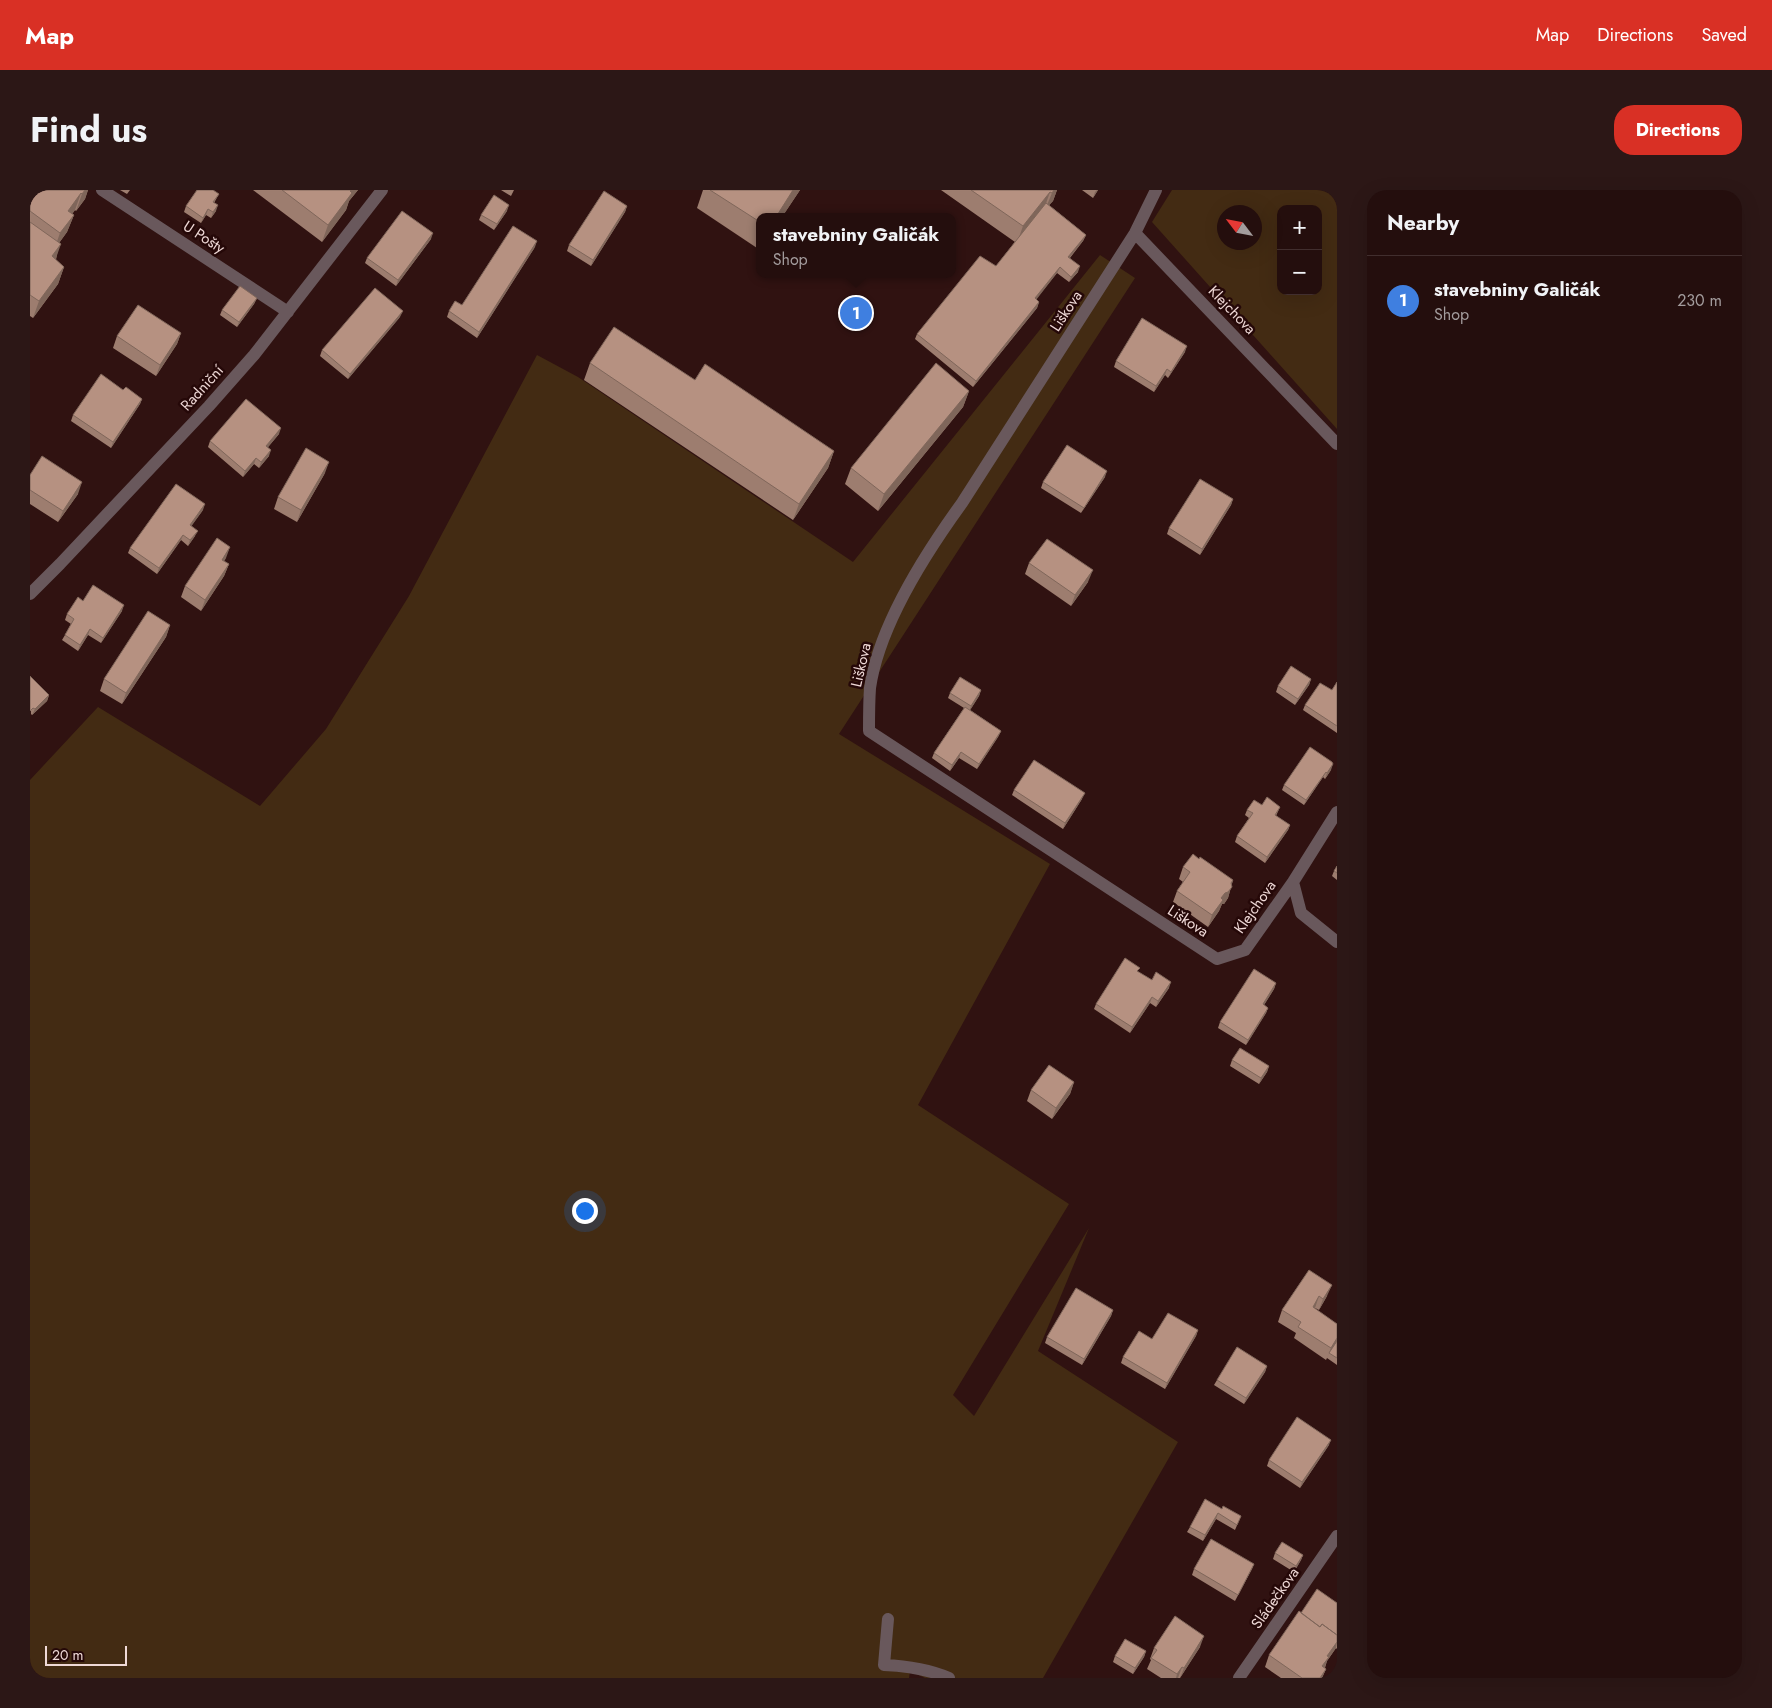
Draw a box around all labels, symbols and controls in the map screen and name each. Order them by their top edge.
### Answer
text: Map [25,18,74,53]
text: Map [1536,22,1569,48]
text: Directions [1597,22,1673,48]
text: Saved [1701,22,1747,48]
text: Find us [30,105,147,155]
button: Directions [1614,105,1742,155]
north arrow [1217,205,1262,250]
map controls [1277,205,1322,295]
button: + [1277,205,1322,250]
text: Nearby [1387,208,1459,238]
popup [756,213,956,278]
street label: U Pošty [179,215,230,259]
text: stavebniny Galičák [773,221,939,248]
text: Shop [773,248,808,271]
button: − [1277,250,1322,295]
text: stavebniny Galičák [1434,276,1601,303]
street label: Klejchova [1203,281,1261,339]
street label: Liškova [1045,286,1087,336]
text: 1 [1399,289,1407,312]
text: 230 m [1677,289,1722,312]
pin: 1 [840,294,872,332]
text: Shop [1434,303,1469,326]
street label: Radniční [175,359,229,416]
street label: Liškova [845,641,877,689]
street label: Klejchova [1229,876,1281,938]
street label: Liškova [1163,900,1213,942]
your location [572,1198,598,1224]
street label: Sládečkova [1246,1563,1304,1633]
scale bar [45,1643,128,1666]
text: 20 m [52,1645,84,1665]

